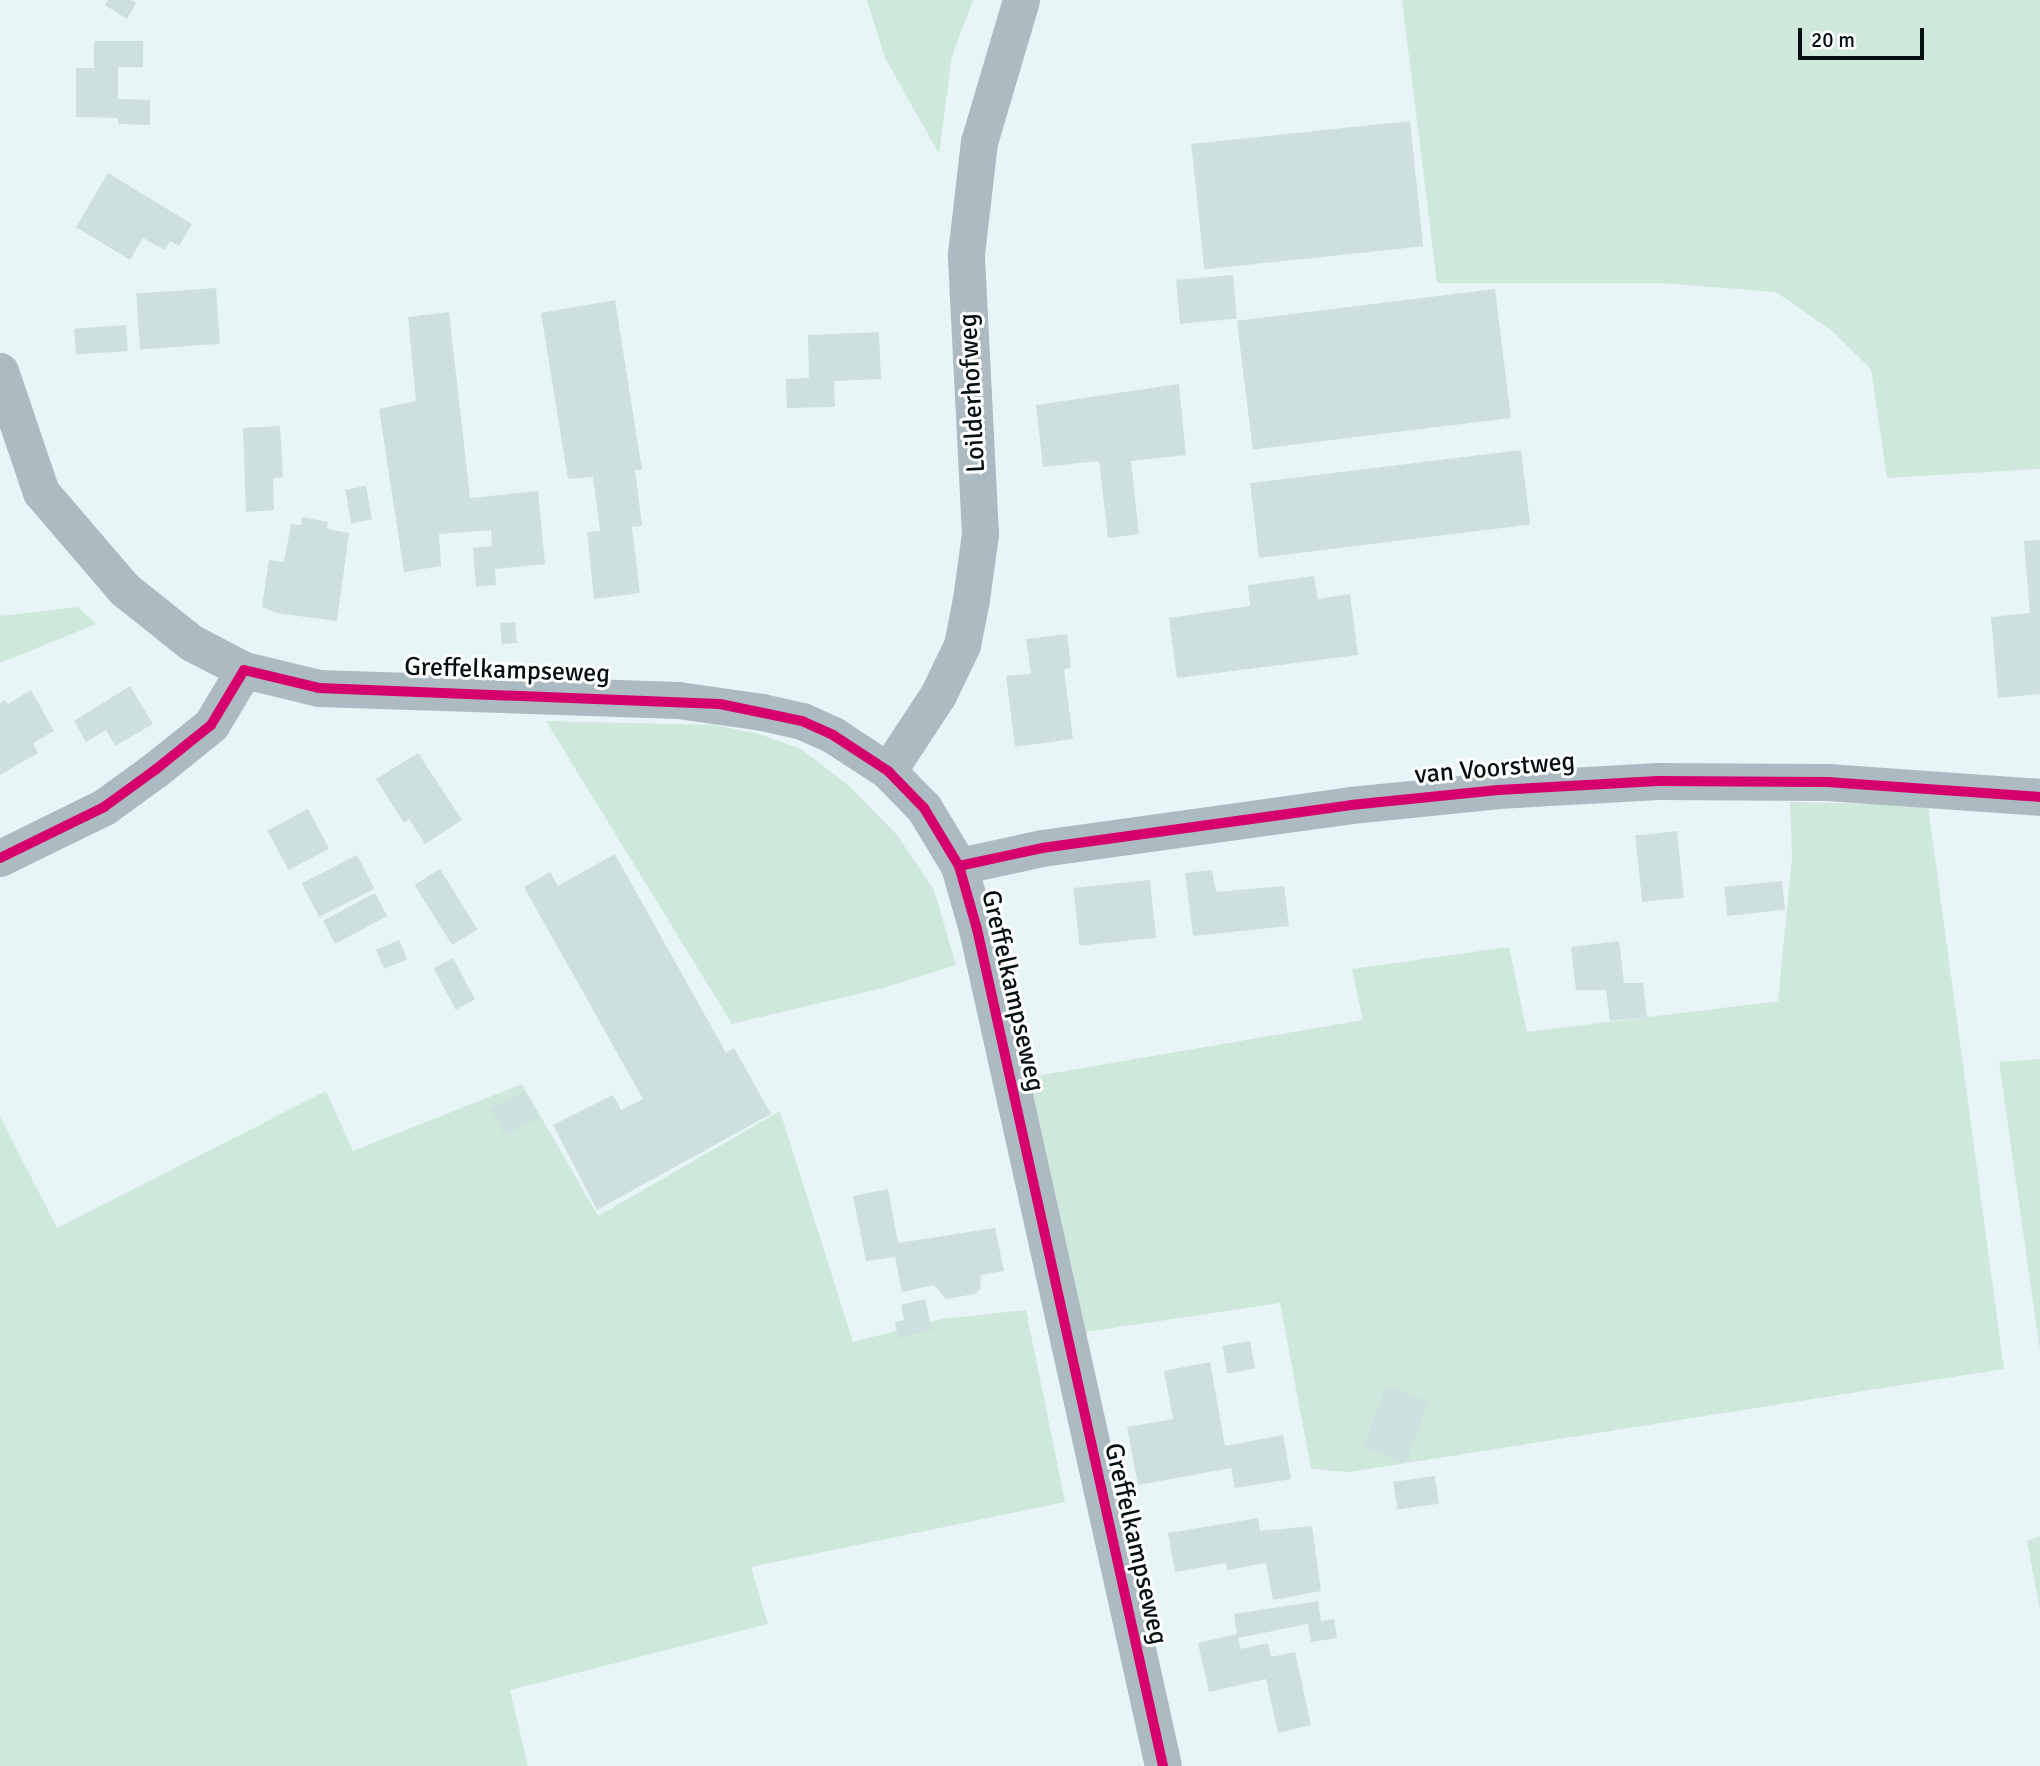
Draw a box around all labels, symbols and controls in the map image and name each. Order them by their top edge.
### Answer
scale bar [1802,14,1928,58]
text: 20 m [1811,27,1855,53]
street label: Loilderhofweg [953,313,993,473]
street label: Greffelkampseweg [404,652,610,690]
street label: van Voorstweg [1413,746,1577,792]
street label: Greffelkampseweg [974,887,1050,1095]
street label: Greffelkampseweg [1097,1440,1173,1648]

